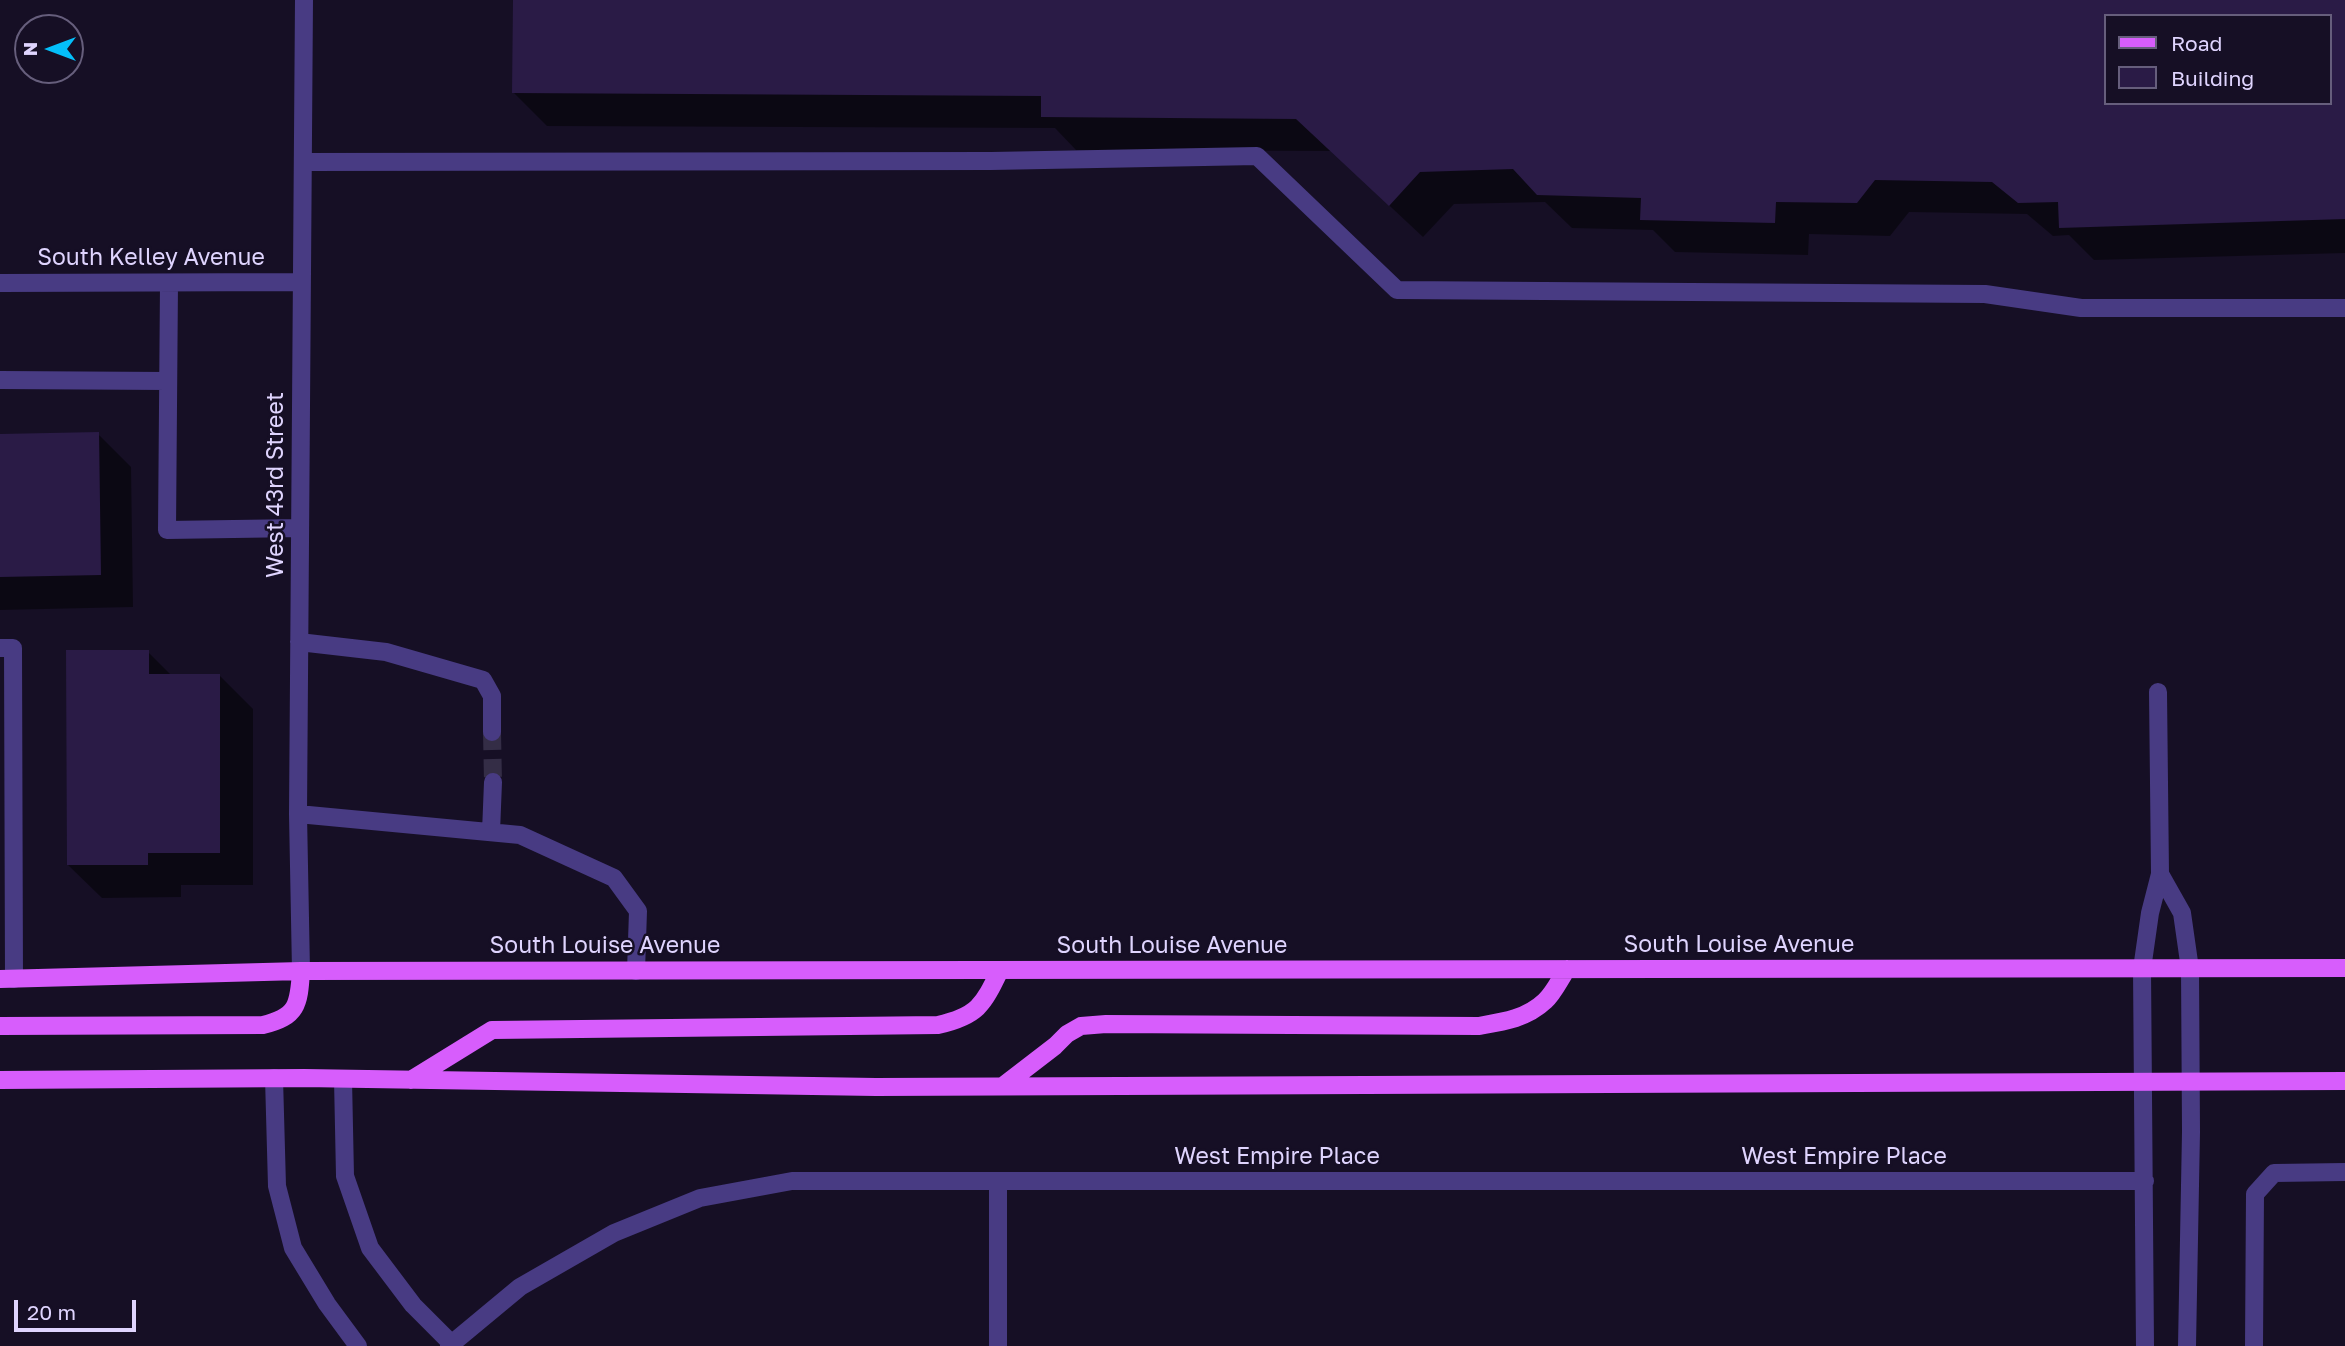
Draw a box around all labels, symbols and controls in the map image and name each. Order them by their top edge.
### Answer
north arrow [14,14,84,84]
legend [2104,14,2331,105]
text: Road [2171,30,2222,56]
text: N [18,42,41,56]
text: Building [2171,65,2254,91]
street label: South Kelley Avenue [37,244,265,272]
street label: West 43rd Street [262,392,290,578]
street label: South Louise Avenue [1624,931,1854,959]
street label: South Louise Avenue [490,932,720,960]
street label: South Louise Avenue [1057,932,1287,960]
street label: West Empire Place [1174,1143,1380,1171]
street label: West Empire Place [1741,1143,1947,1171]
scale bar [18,1286,140,1330]
text: 20 m [27,1299,76,1325]

